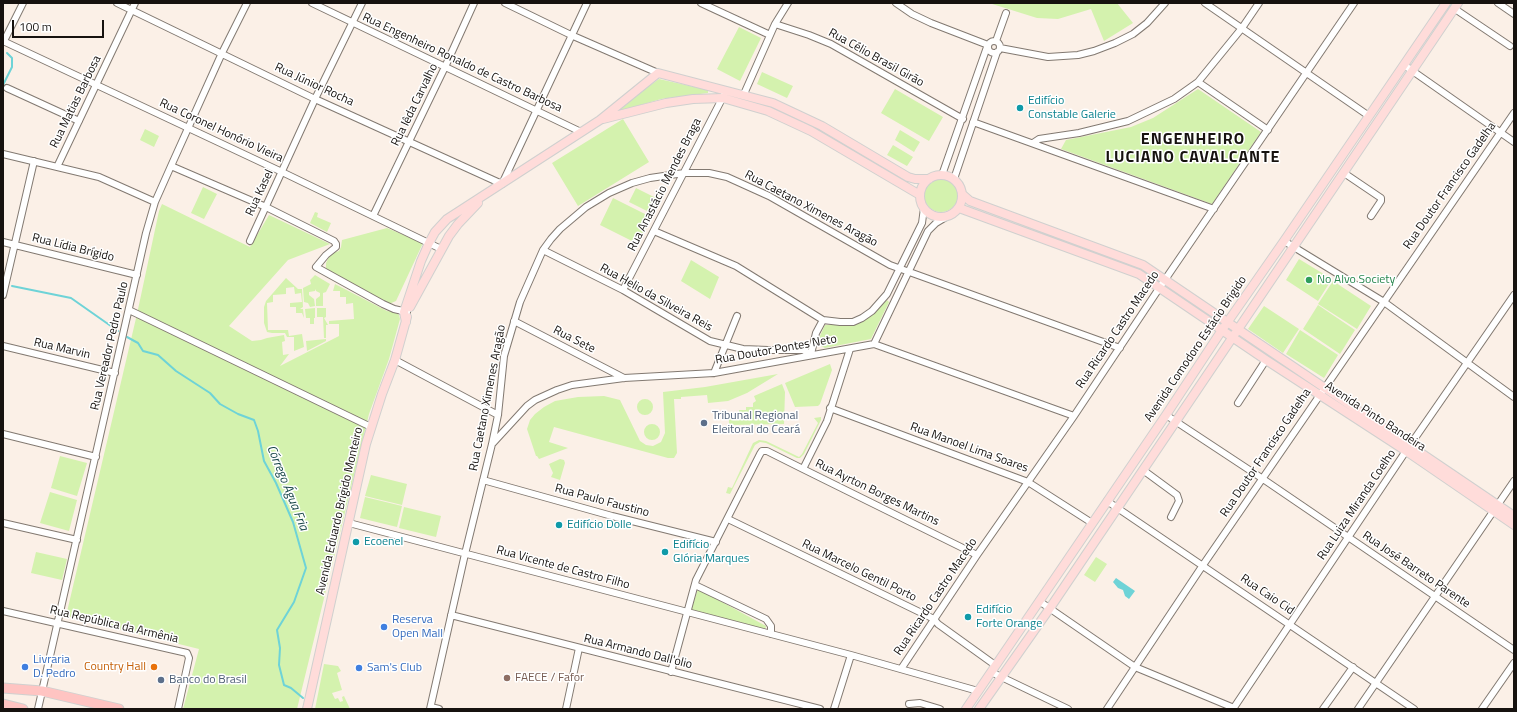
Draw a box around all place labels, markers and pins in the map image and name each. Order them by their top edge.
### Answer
place label: Edifício Constable Galerie [1028,94,1116,122]
marker: Edifício Constable Galerie [1015,103,1025,113]
place label: No Alvo Society [1317,273,1395,287]
marker: No Alvo Society [1304,275,1314,285]
place label: Tribunal Regional Eleitoral do Ceará [712,409,800,437]
marker: Tribunal Regional Eleitoral do Ceará [699,418,709,428]
place label: Edifício Dolle [567,518,632,532]
marker: Edifício Dolle [554,520,564,530]
place label: Ecoenel [364,535,403,549]
marker: Ecoenel [351,537,361,547]
place label: Edifício Glória Marques [673,538,749,566]
marker: Edifício Glória Marques [660,547,670,557]
place label: Edifício Forte Orange [976,603,1042,631]
marker: Edifício Forte Orange [963,612,973,622]
place label: Reserva Open Mall [392,613,443,641]
marker: Reserva Open Mall [379,622,389,632]
place label: Livraria D. Pedro [33,653,76,681]
place label: Country Hall [84,660,146,674]
place label: Sam's Club [367,661,422,675]
marker: Livraria D. Pedro [20,662,30,672]
marker: Country Hall [149,662,159,672]
marker: Sam's Club [354,663,364,673]
place label: FAECE / Fafor [515,671,584,685]
place label: Banco do Brasil [169,673,247,687]
marker: FAECE / Fafor [502,673,512,683]
marker: Banco do Brasil [156,675,166,685]

